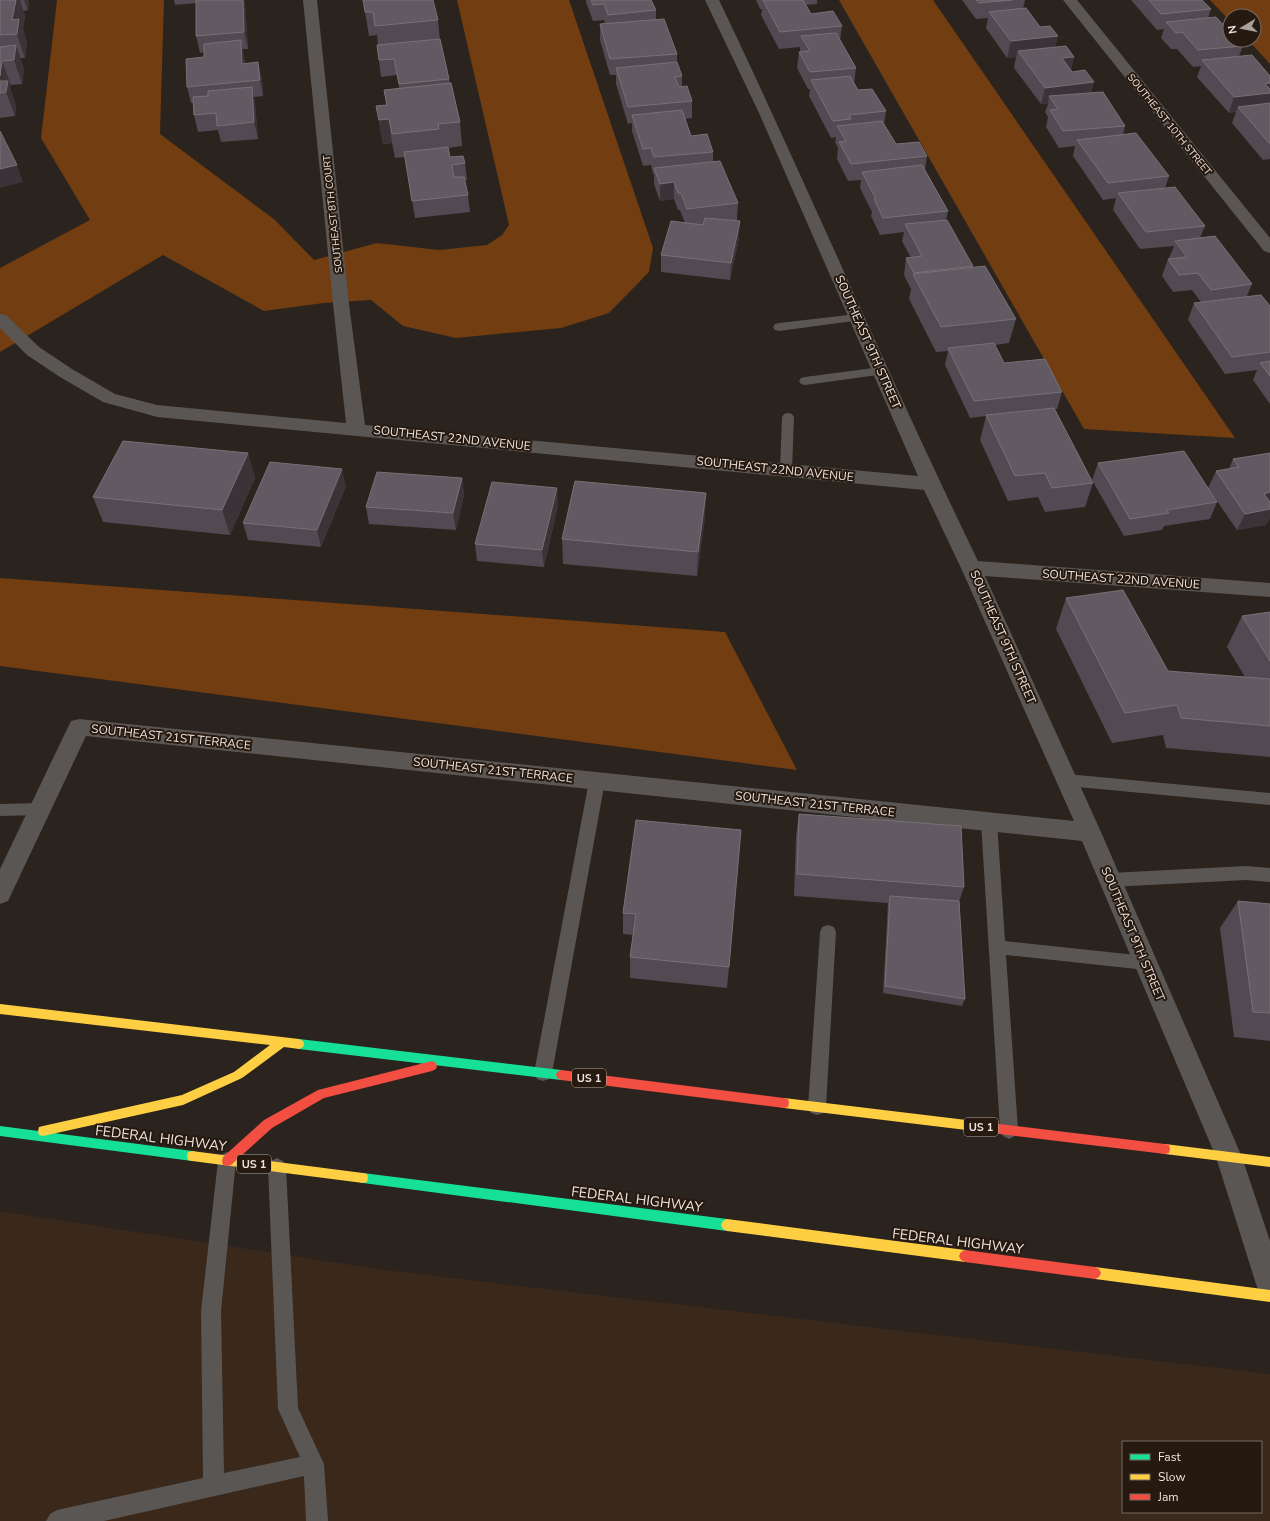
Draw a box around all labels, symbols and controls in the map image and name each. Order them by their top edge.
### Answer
north arrow [1222,8,1262,48]
text: N [1225,24,1241,35]
street label: SOUTHEAST 10TH STREET [1124,71,1215,178]
street label: SOUTHEAST 8TH COURT [320,154,346,274]
street label: SOUTHEAST 9TH STREET [831,273,905,412]
street label: SOUTHEAST 22ND AVENUE [373,422,531,454]
street label: SOUTHEAST 22ND AVENUE [696,453,854,485]
street label: SOUTHEAST 22ND AVENUE [1042,566,1200,592]
street label: SOUTHEAST 9TH STREET [966,568,1040,707]
street label: SOUTHEAST 21ST TERRACE [90,721,252,753]
street label: SOUTHEAST 21ST TERRACE [412,754,574,786]
street label: SOUTHEAST 21ST TERRACE [734,788,896,820]
street label: SOUTHEAST 9TH STREET [1097,864,1169,1004]
road number: US 1 [572,1069,606,1087]
road number: US 1 [964,1118,998,1136]
street label: FEDERAL HIGHWAY [94,1121,228,1156]
road number: US 1 [237,1155,271,1173]
street label: FEDERAL HIGHWAY [570,1182,704,1217]
street label: FEDERAL HIGHWAY [891,1224,1025,1259]
legend [1122,1441,1262,1513]
text: Fast [1158,1449,1181,1465]
text: Slow [1158,1469,1186,1485]
text: Jam [1157,1489,1179,1505]

